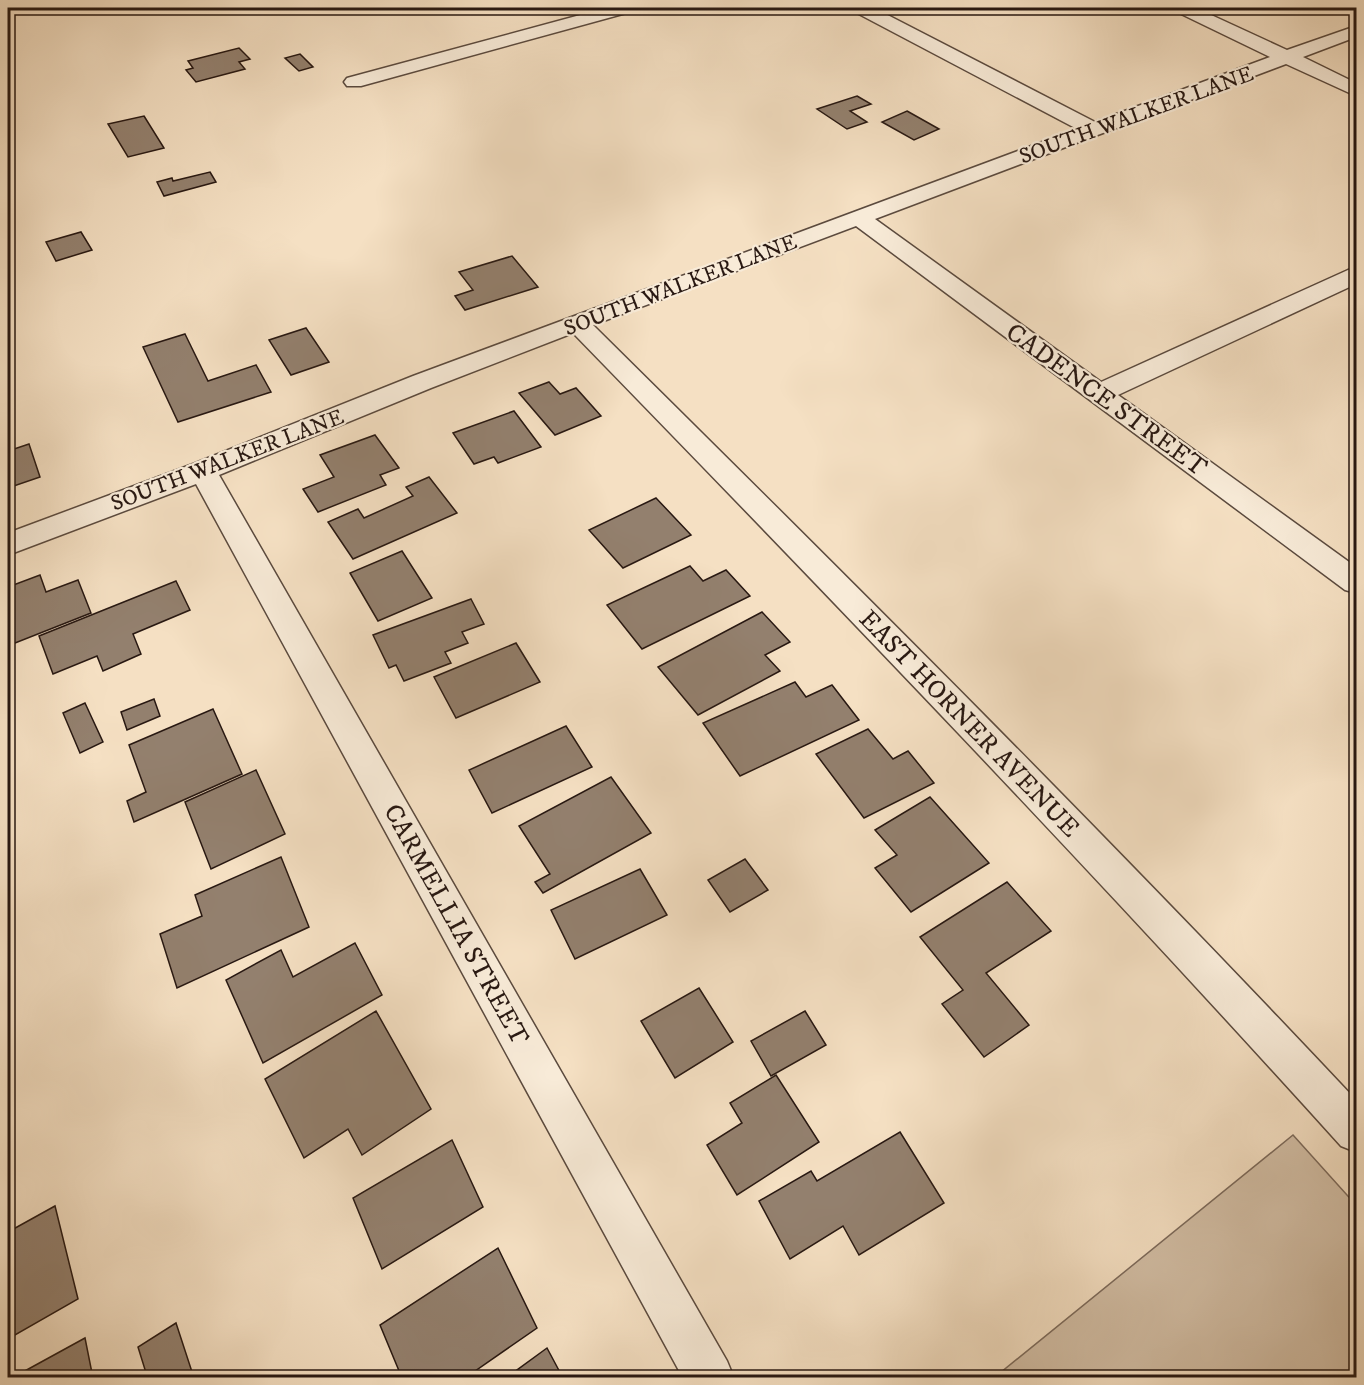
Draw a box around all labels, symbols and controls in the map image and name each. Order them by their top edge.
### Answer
street label: SOUTH WALKER LANE [1016,60,1257,170]
street label: SOUTH WALKER LANE [560,228,801,342]
street label: CADENCE STREET [999,316,1213,485]
street label: SOUTH WALKER LANE [107,403,348,517]
street label: EAST HORNER AVENUE [851,603,1086,845]
street label: CARMELLIA STREET [376,798,536,1051]

